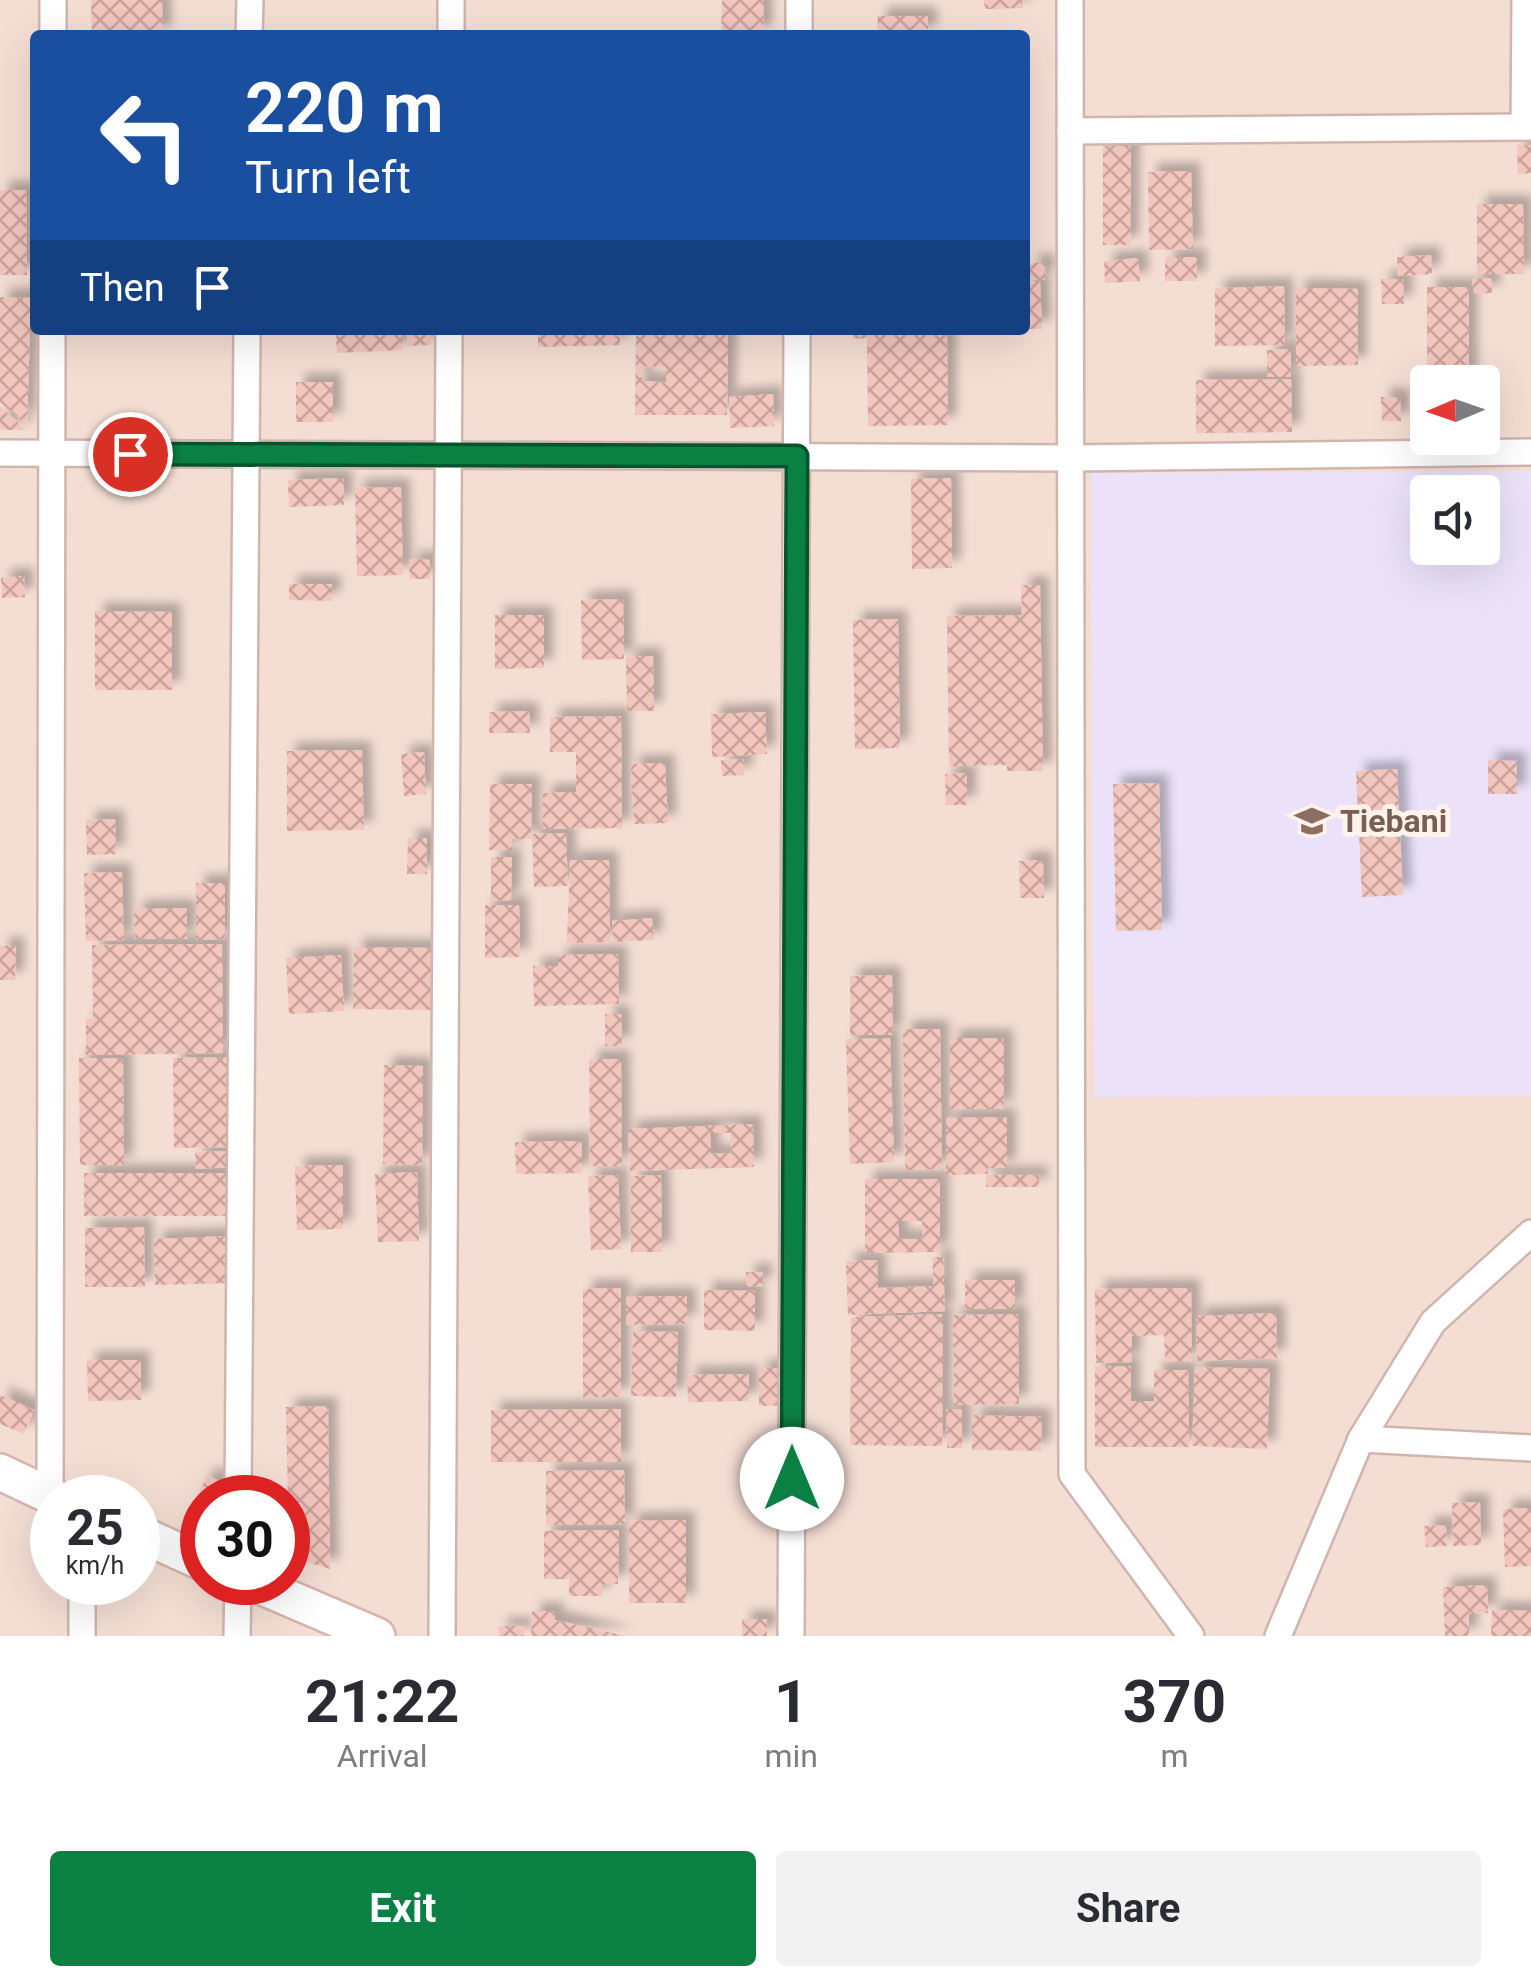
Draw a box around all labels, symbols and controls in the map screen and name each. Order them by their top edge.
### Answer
text: 220 m [245,67,444,149]
icon: left [80,70,210,200]
text: Turn left [245,151,411,204]
icon: arrive [185,260,240,315]
text: Then [80,266,165,310]
north arrow [1410,365,1500,455]
map controls [1410,365,1500,565]
pin [88,412,173,497]
icon: arrive [103,427,158,482]
button: sound [1410,475,1500,565]
school or university icon: Tiebani [1293,802,1331,840]
place label: Tiebani [1340,802,1447,840]
position arrow [740,1427,844,1531]
speed limit sign: 30 [180,1475,310,1605]
text: 25 [66,1499,124,1557]
text: km/h [66,1551,124,1580]
text: 21:22 [305,1666,460,1737]
text: 1 [774,1666,808,1737]
text: 370 [1123,1666,1226,1737]
text: Arrival [337,1737,428,1775]
text: min [764,1737,818,1775]
text: m [1160,1737,1188,1775]
button: Exit [50,1851,756,1966]
button: Share [776,1851,1481,1966]

